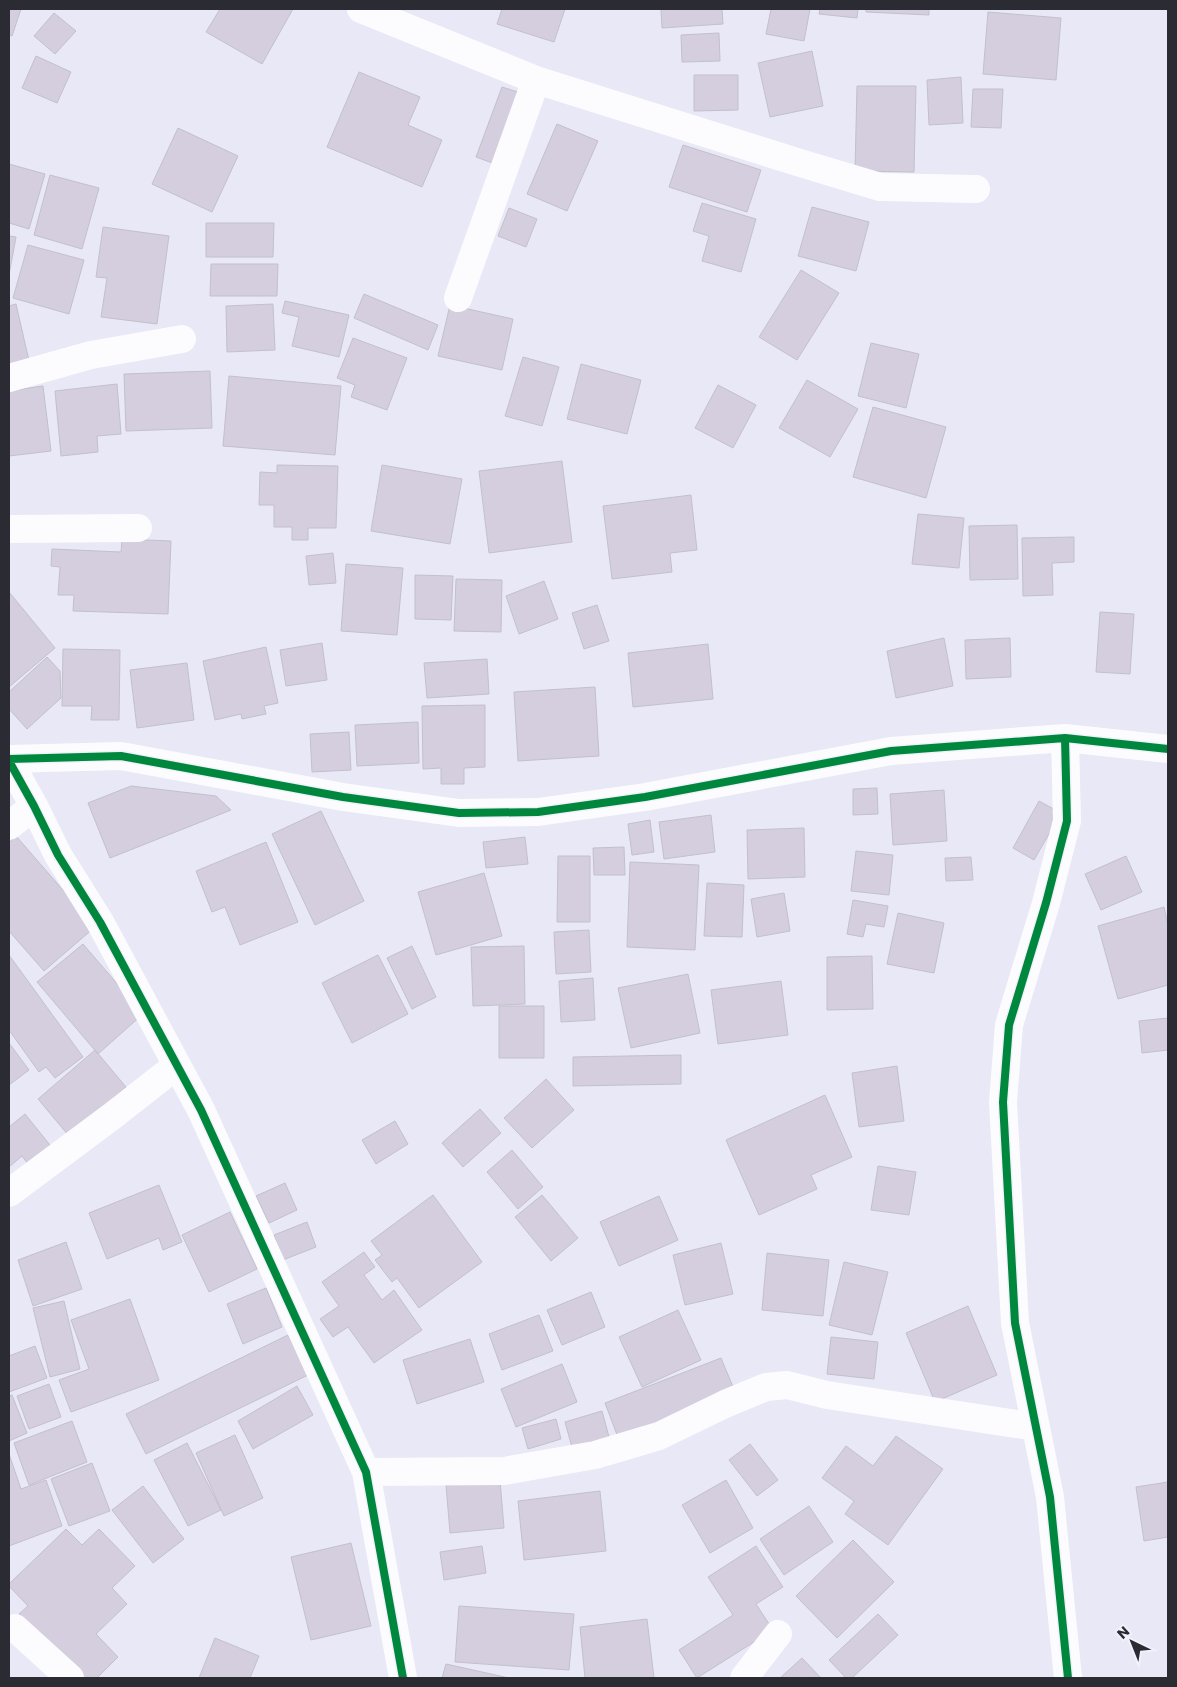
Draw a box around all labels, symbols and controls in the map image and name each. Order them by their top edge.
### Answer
north arrow [1107,1617,1157,1667]
text: N [1112,1622,1134,1643]

